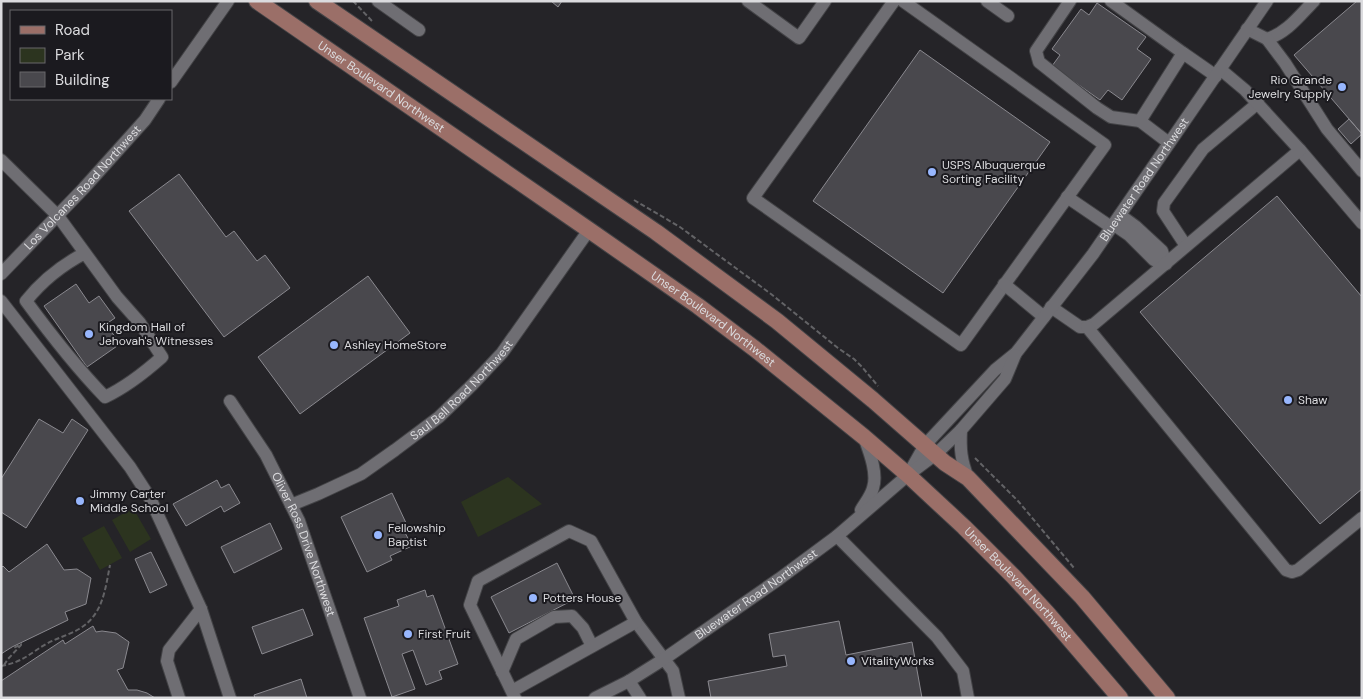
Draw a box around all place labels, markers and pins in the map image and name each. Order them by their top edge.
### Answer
place label: Rio Grande Jewelry Supply [1248,72,1332,102]
marker: Rio Grande Jewelry Supply [1336,81,1348,93]
place label: USPS Albuquerque Sorting Facility [942,157,1046,187]
marker: USPS Albuquerque Sorting Facility [926,166,938,178]
place label: Kingdom Hall of Jehovah's Witnesses [99,319,213,349]
marker: Kingdom Hall of Jehovah's Witnesses [83,328,95,340]
place label: Ashley HomeStore [344,337,447,353]
marker: Ashley HomeStore [328,339,340,351]
place label: Shaw [1298,392,1327,408]
marker: Shaw [1282,394,1294,406]
place label: Jimmy Carter Middle School [90,486,168,516]
marker: Jimmy Carter Middle School [74,495,86,507]
place label: Fellowship Baptist [388,520,446,550]
marker: Fellowship Baptist [372,529,384,541]
place label: Potters House [543,590,621,606]
marker: Potters House [527,592,539,604]
place label: First Fruit [418,626,471,642]
marker: First Fruit [402,628,414,640]
place label: VitalityWorks [861,653,934,669]
marker: VitalityWorks [845,655,857,667]

